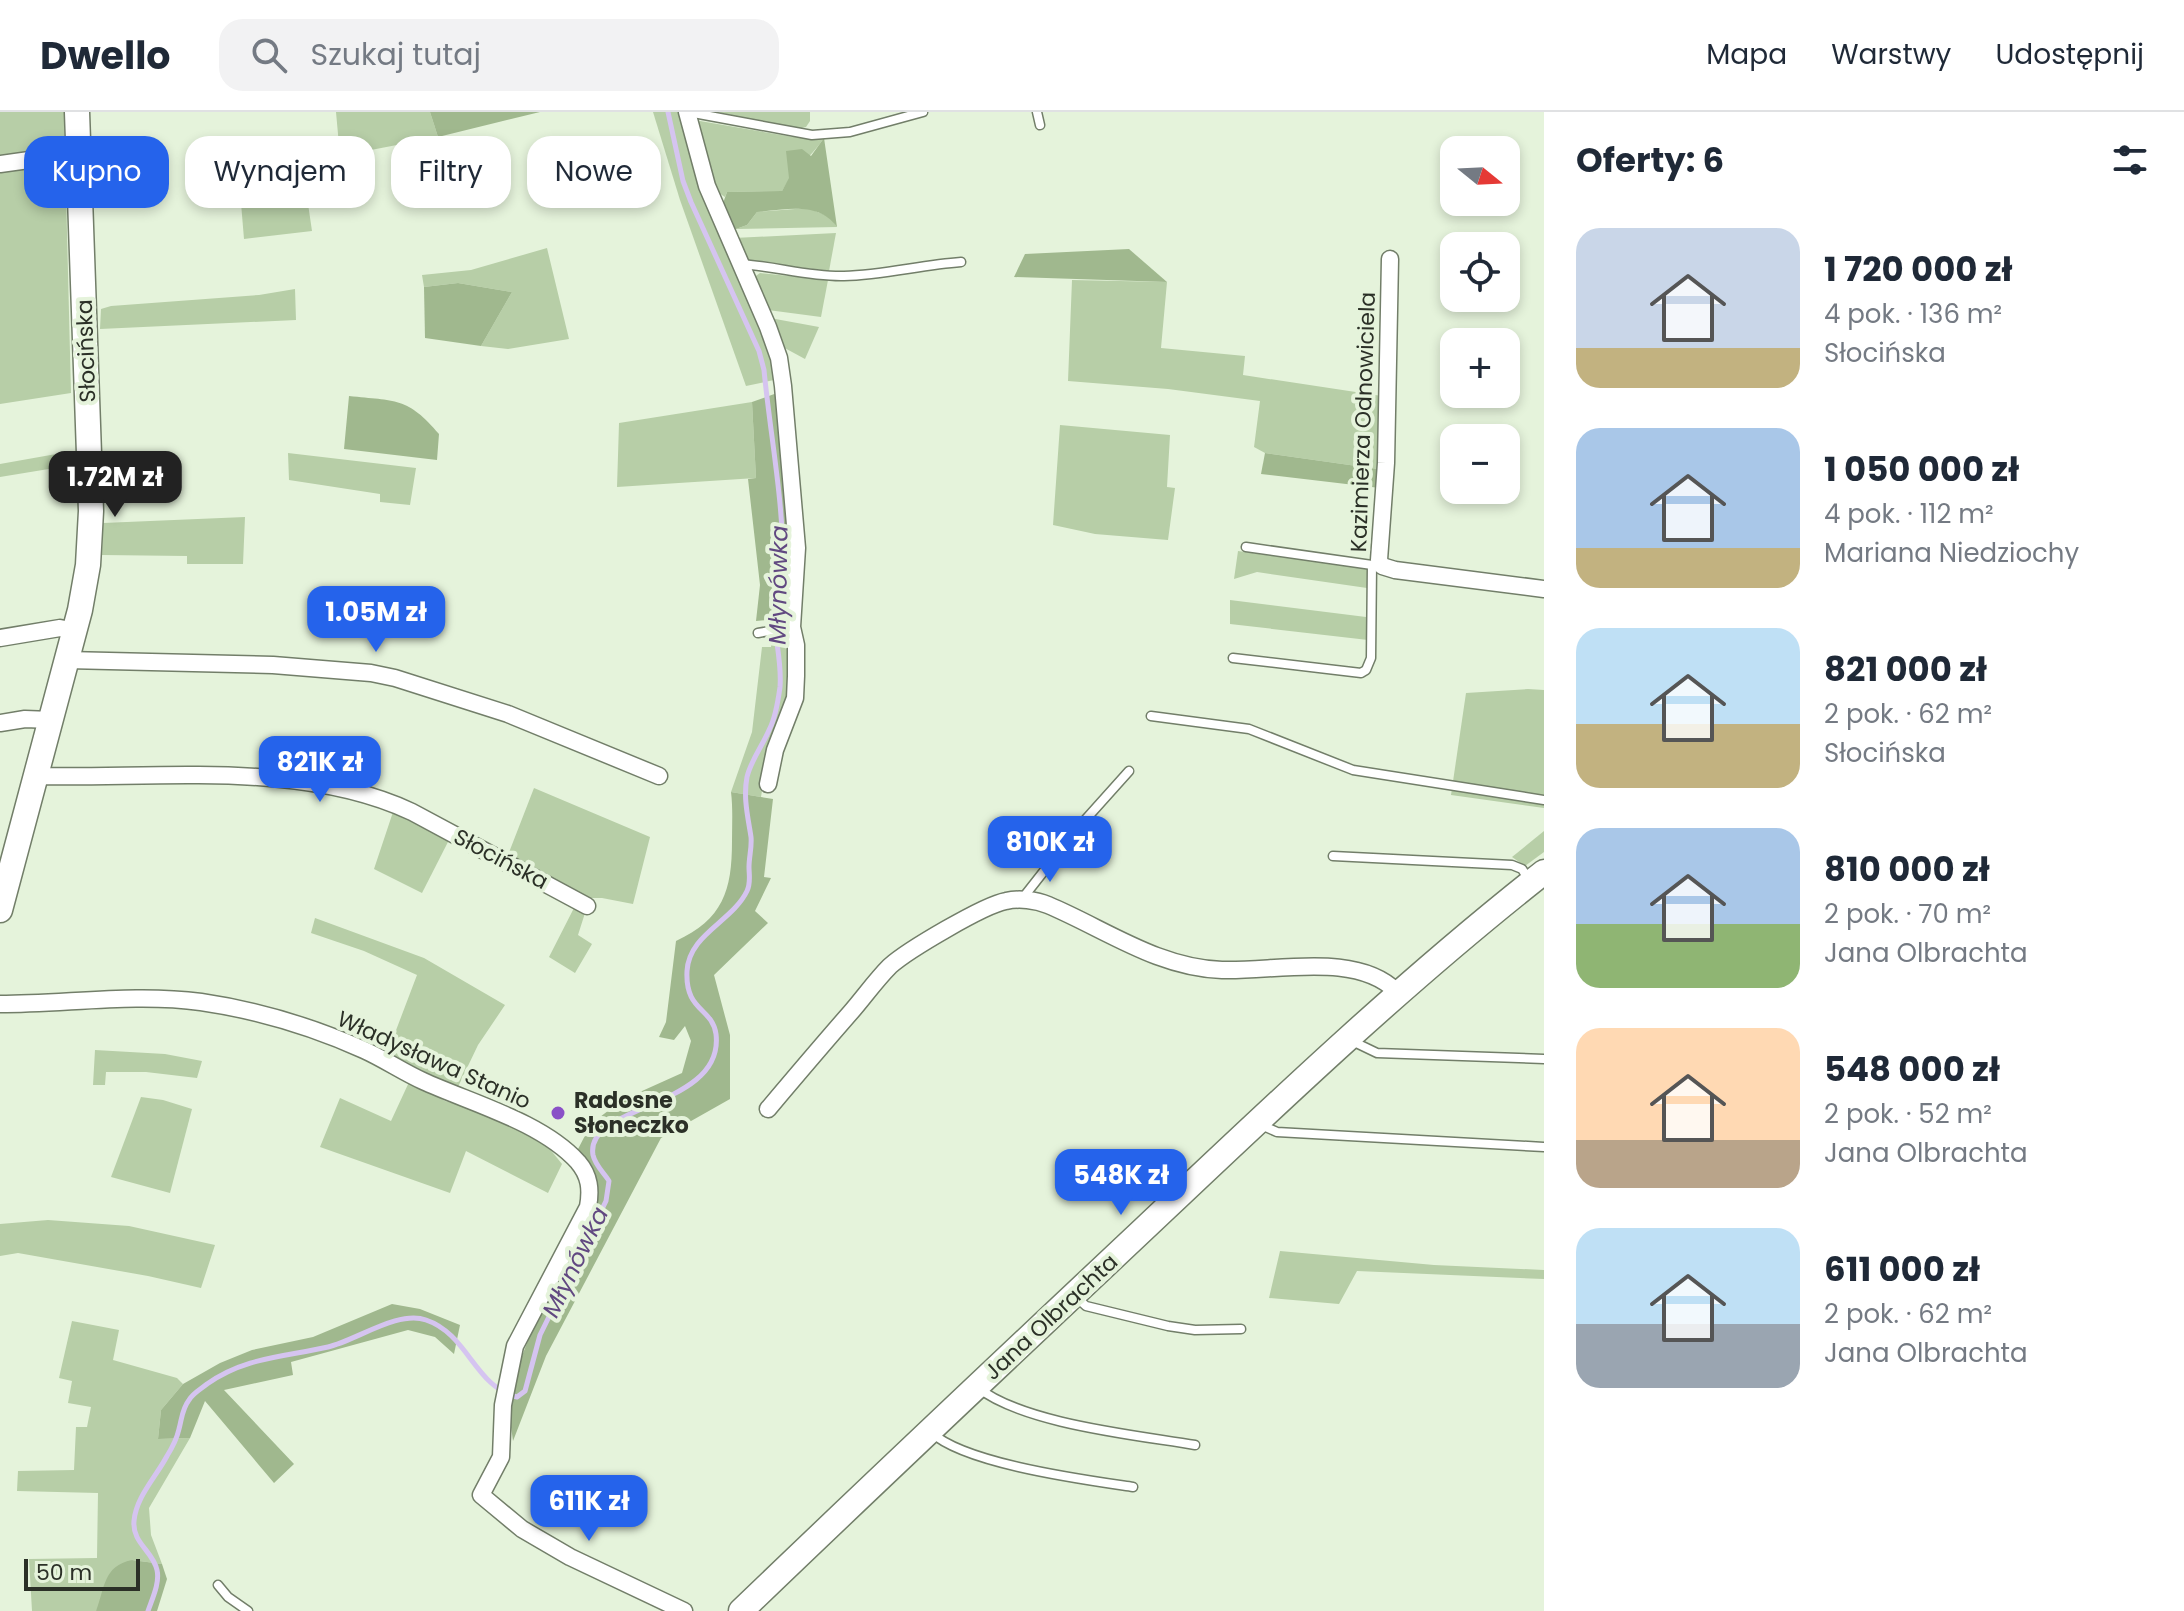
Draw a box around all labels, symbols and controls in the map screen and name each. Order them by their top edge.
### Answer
search box [219,19,779,91]
text: Dwello [40,29,171,82]
icon: search [247,33,291,77]
text: Szukaj tutaj [311,33,481,76]
text: Mapa [1706,35,1787,74]
text: Warstwy [1831,35,1951,74]
text: Udostępnij [1995,35,2144,74]
chip: Kupno [24,136,169,208]
chip: Wynajem [185,136,375,208]
chip: Filtry [391,136,511,208]
chip: Nowe [527,136,661,208]
north arrow [1440,136,1520,216]
map controls [1440,136,1520,504]
text: Oferty: 6 [1576,136,1724,184]
icon: filters [2108,138,2152,182]
button: locate [1440,232,1520,312]
text: 1 720 000 zł [1824,245,2012,293]
icon: home [1640,260,1736,356]
street label: Kazimierza Odnowiciela [1343,291,1383,553]
text: 4 pok. · 136 m² [1824,296,2002,332]
street label: Słocińska [69,299,103,403]
button: + [1440,328,1520,408]
text: Słocińska [1824,335,1946,371]
button: − [1440,424,1520,504]
text: 1 050 000 zł [1824,445,2019,493]
pin: 1.72M zł [32,451,198,519]
text: 1.72M zł [67,459,163,495]
icon: home [1640,460,1736,556]
text: 4 pok. · 112 m² [1824,496,1994,532]
water label: Młynówka [760,525,796,645]
text: Mariana Niedziochy [1824,535,2079,571]
pin: 1.05M zł [293,586,459,654]
text: 1.05M zł [325,594,427,630]
text: 821 000 zł [1824,645,1987,693]
icon: home [1640,660,1736,756]
text: 2 pok. · 62 m² [1824,696,1992,732]
text: Słocińska [1824,735,1946,771]
pin: 821K zł [246,736,394,804]
text: 821K zł [277,744,363,780]
pin: 810K zł [976,816,1124,884]
street label: Słocińska [448,821,554,897]
text: 810K zł [1006,824,1094,860]
text: 810 000 zł [1824,845,1990,893]
icon: home [1640,860,1736,956]
text: 2 pok. · 70 m² [1824,896,1991,932]
text: Jana Olbrachta [1824,935,2028,971]
street label: Władysława Stanio [332,1003,536,1117]
text: 548 000 zł [1824,1045,2000,1093]
icon: home [1640,1060,1736,1156]
place label: Radosne Słoneczko [574,1085,689,1141]
text: 2 pok. · 52 m² [1824,1096,1992,1132]
marker: Radosne Słoneczko [549,1104,567,1122]
text: Jana Olbrachta [1824,1135,2028,1171]
pin: 548K zł [1047,1149,1195,1217]
text: 548K zł [1073,1157,1169,1193]
water label: Młynówka [534,1201,616,1323]
text: 611 000 zł [1824,1245,1980,1293]
street label: Jana Olbrachta [977,1247,1125,1387]
icon: home [1640,1260,1736,1356]
text: 2 pok. · 62 m² [1824,1296,1992,1332]
text: Jana Olbrachta [1824,1335,2028,1371]
pin: 611K zł [515,1475,663,1543]
text: 611K zł [549,1483,630,1519]
scale bar [24,1555,140,1591]
text: 50 m [36,1557,92,1588]

